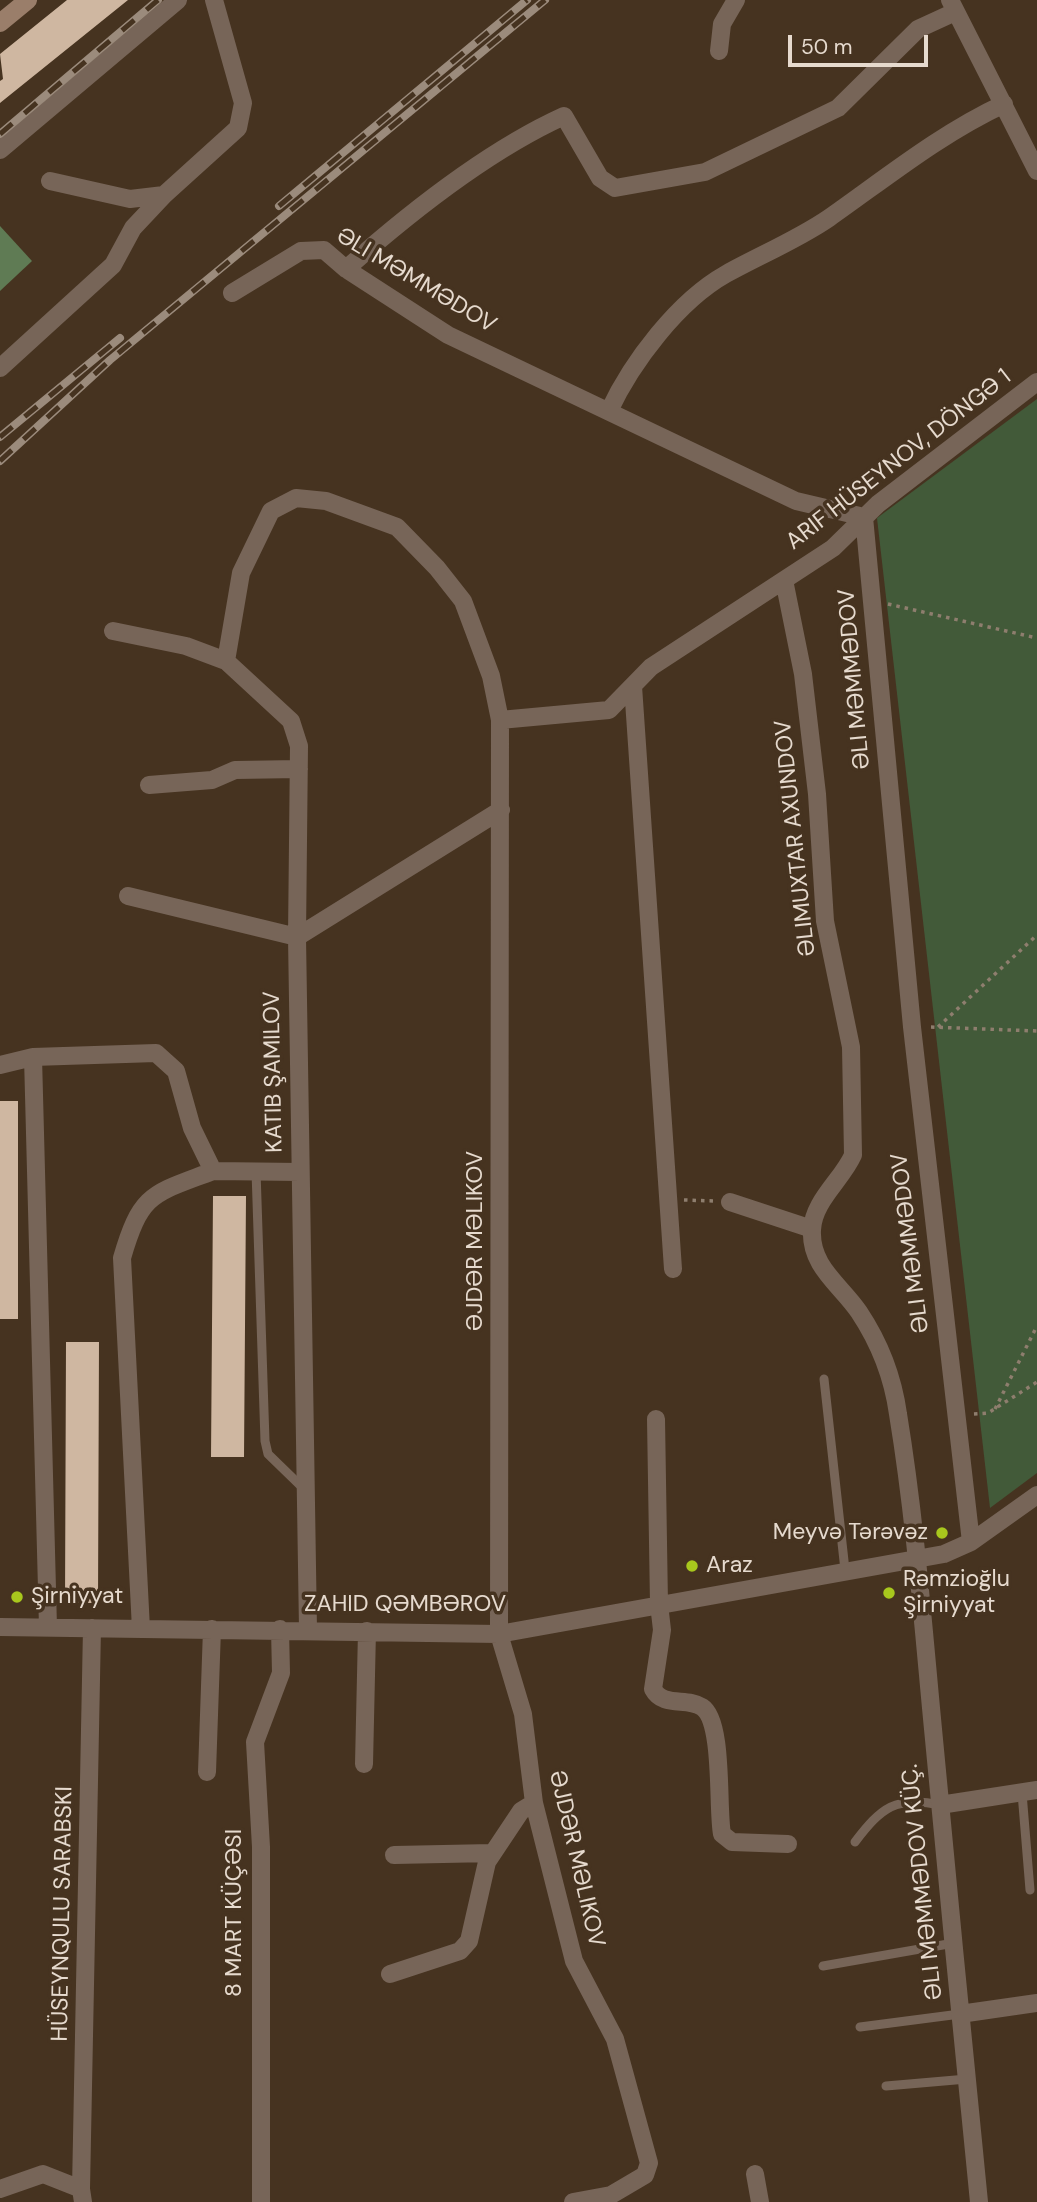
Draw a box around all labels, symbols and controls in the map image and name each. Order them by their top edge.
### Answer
scale bar [792,21,932,65]
text: 50 m [801,33,852,61]
street label: ƏLI MƏMMƏDOV [331,222,501,340]
street label: ARIF HÜSEYNOV, DÖNGƏ 1 [781,364,1017,556]
street label: ƏLI MƏMMƏDOV [833,588,877,770]
street label: ƏLIMUXTAR AXUNDOV [770,718,822,958]
street label: KATIB ŞAMILOV [259,991,289,1153]
street label: ƏJDƏR MƏLIKOV [462,1151,490,1331]
street label: ƏLI MƏMMƏDOV [886,1151,936,1335]
place label: Meyvə Tərəvəz [773,1519,928,1547]
marker: Meyvə Tərəvəz [934,1525,950,1541]
place label: Araz [706,1552,753,1580]
marker: Araz [684,1558,700,1574]
place label: Rəmzioğlu Şirniyyat [903,1566,1010,1620]
place label: Şirniyyat [31,1583,123,1611]
marker: Rəmzioğlu Şirniyyat [881,1585,897,1601]
marker: Şirniyyat [9,1589,25,1605]
street label: ZAHID QƏMBƏROV [304,1591,506,1619]
street label: ƏLI MƏMMƏDOV KÜÇ. [897,1763,949,2001]
street label: ƏJDƏR MƏLIKOV [542,1768,610,1950]
street label: HÜSEYNQULU SARABSKI [47,1786,79,2042]
street label: 8 MART KÜÇƏSI [221,1829,249,1997]

